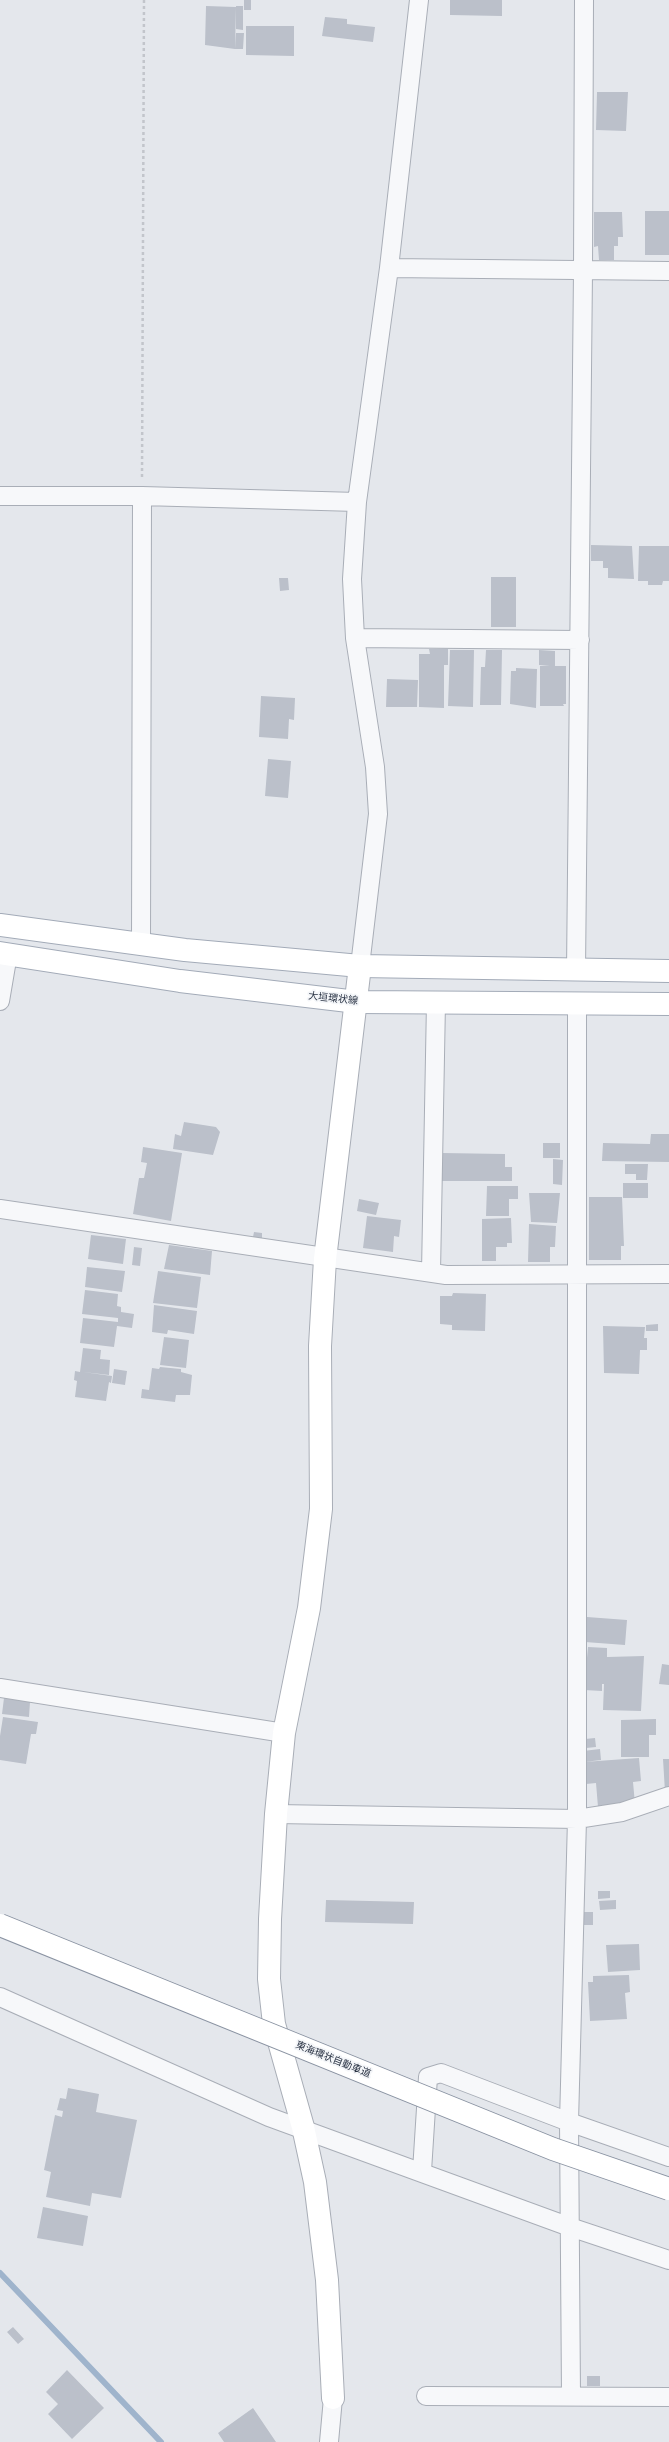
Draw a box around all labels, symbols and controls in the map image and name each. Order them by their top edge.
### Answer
street label: 大垣環状線 [308,990,358,1008]
street label: 東海環状自動車道 [294,2039,372,2081]

